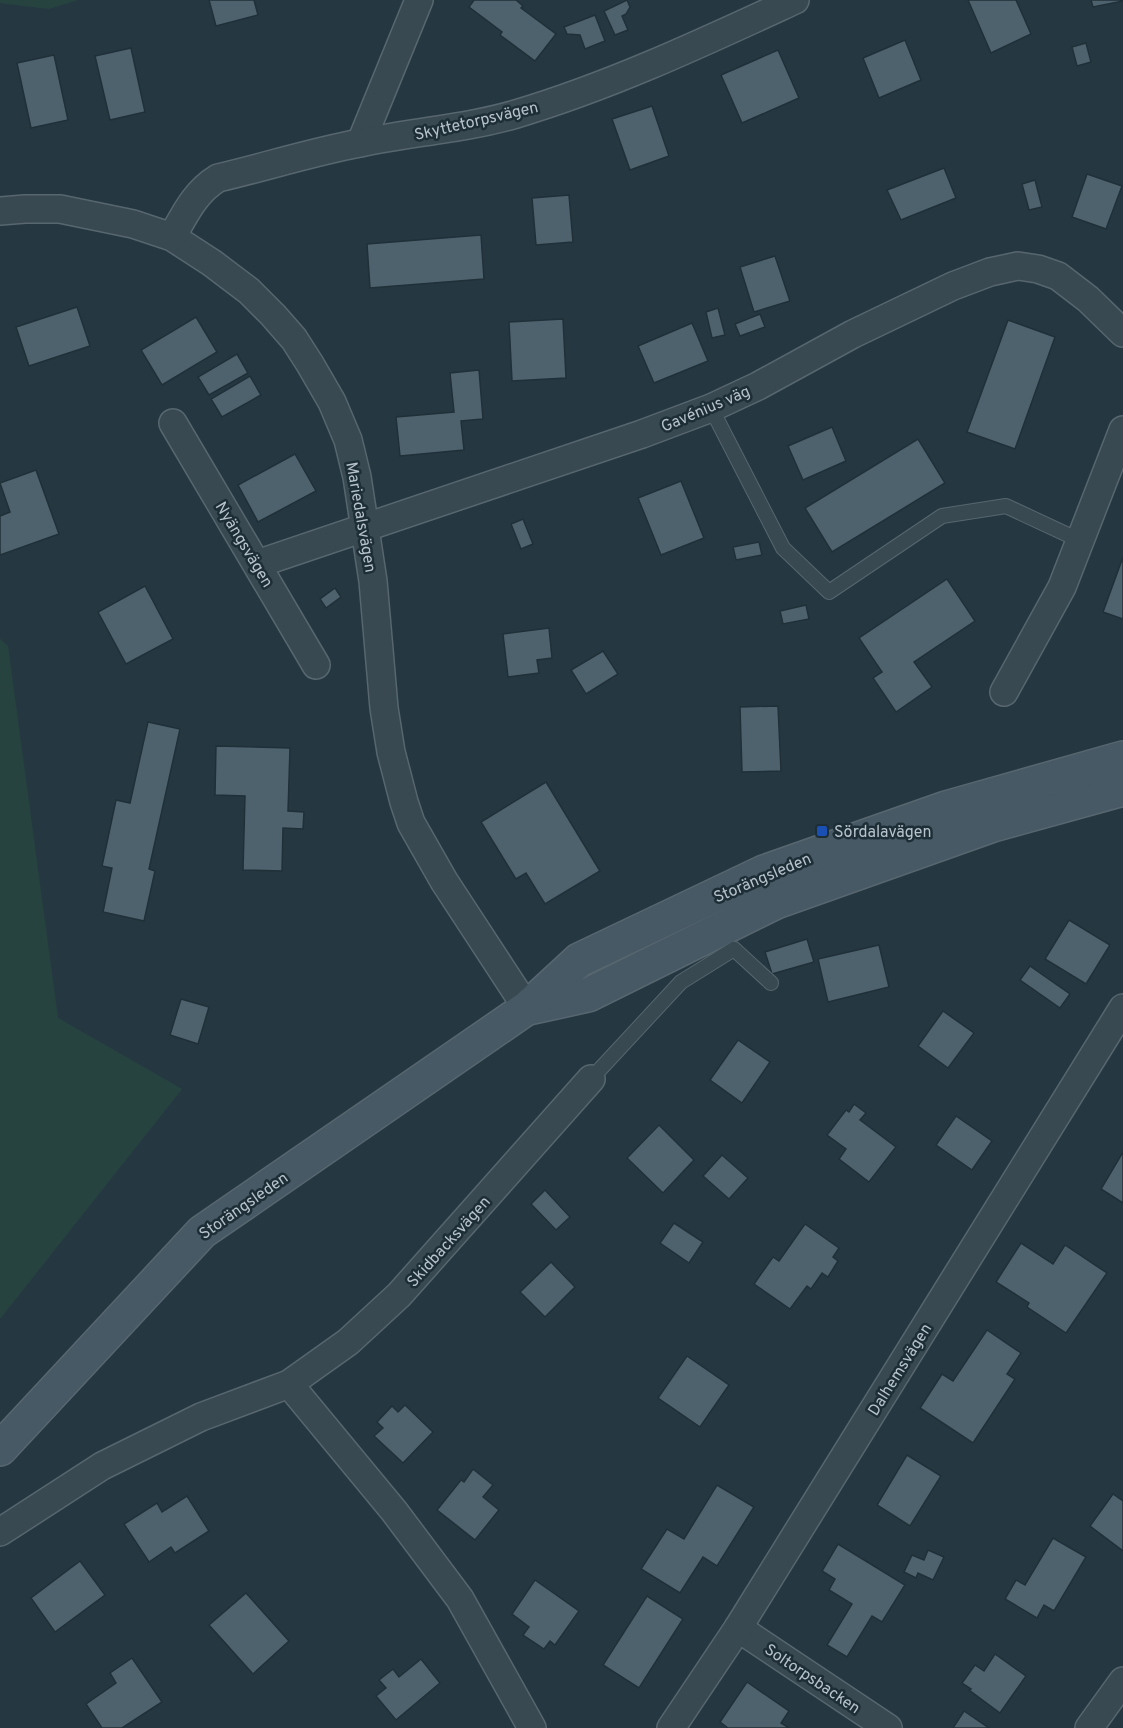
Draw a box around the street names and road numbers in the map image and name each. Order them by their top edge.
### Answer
street label: Skyttetorpsvägen [413,98,540,146]
street label: Gavénius väg [658,382,753,438]
street label: Mariedalsvägen [340,460,380,574]
street label: Nyängsvägen [210,499,277,591]
street label: Storängsleden [711,849,815,908]
street label: Storängsleden [196,1169,293,1245]
street label: Skidbacksvägen [403,1193,496,1292]
street label: Dalhemsvägen [864,1320,937,1420]
street label: Soltorpsbacken [760,1640,864,1719]

